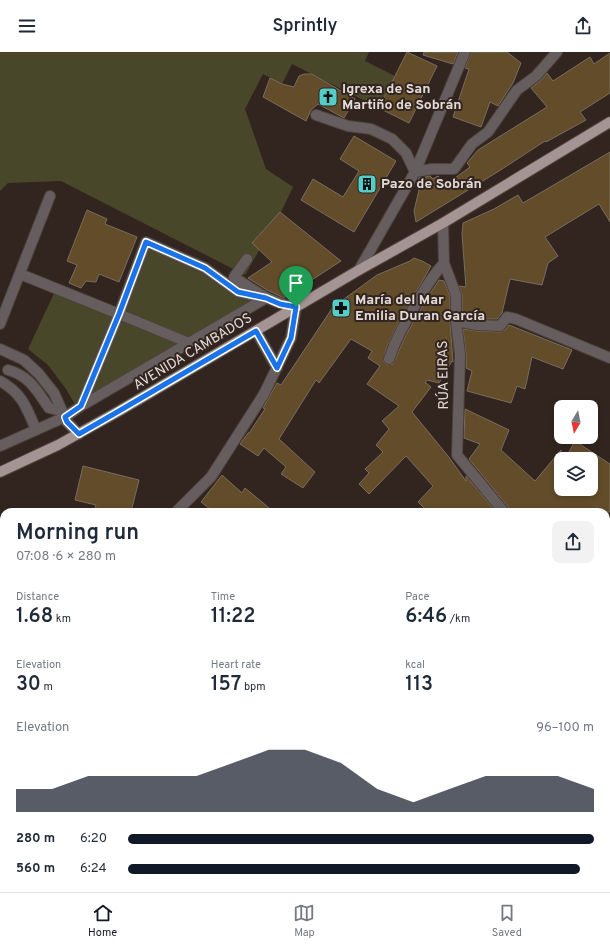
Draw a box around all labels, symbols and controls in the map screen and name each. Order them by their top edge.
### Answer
icon: menu [16,15,38,37]
text: Sprintly [272,15,338,38]
icon: share [572,15,594,37]
place label: Igrexa de San Martiño de Sobrán [342,81,462,114]
church icon: Igrexa de San Martiño de Sobrán [317,86,339,108]
building icon: Pazo de Sobrán [356,173,378,195]
place label: Pazo de Sobrán [381,176,482,193]
pin [279,266,313,307]
icon: arrive [285,272,307,294]
place label: María del Mar Emilia Duran García [355,292,485,325]
pharmacy icon: María del Mar Emilia Duran García [330,297,352,319]
street label: AVENIDA CAMBADOS [130,310,256,394]
street label: RÚA EIRAS [434,340,453,410]
north arrow [554,400,598,444]
map controls [554,400,598,496]
button: layers [554,452,598,496]
text: Morning run [16,520,139,547]
button: share [552,521,594,563]
text: 07:08 · 6 × 280 m [16,549,116,565]
text: Distance [16,590,59,604]
text: Time [211,590,235,604]
text: Pace [405,590,430,604]
text: 1.68 [16,604,53,630]
text: 11:22 [211,604,256,630]
text: 6:46 [405,604,447,630]
text: km [53,612,71,626]
text: /km [447,612,470,626]
text: Elevation [16,658,61,672]
text: Heart rate [211,658,261,672]
text: kcal [405,658,425,672]
text: 30 [16,672,41,698]
text: 157 [211,672,241,698]
text: 113 [405,672,433,698]
text: m [41,680,53,694]
text: bpm [241,680,266,694]
text: Elevation [16,720,69,736]
text: 96–100 m [536,720,594,736]
text: 280 m [16,831,55,847]
text: 6:20 [80,831,107,847]
text: 560 m [16,861,55,877]
text: 6:24 [80,861,107,877]
tab: Home [88,902,117,940]
tab: Map [293,902,315,940]
tab: Saved [492,902,522,940]

